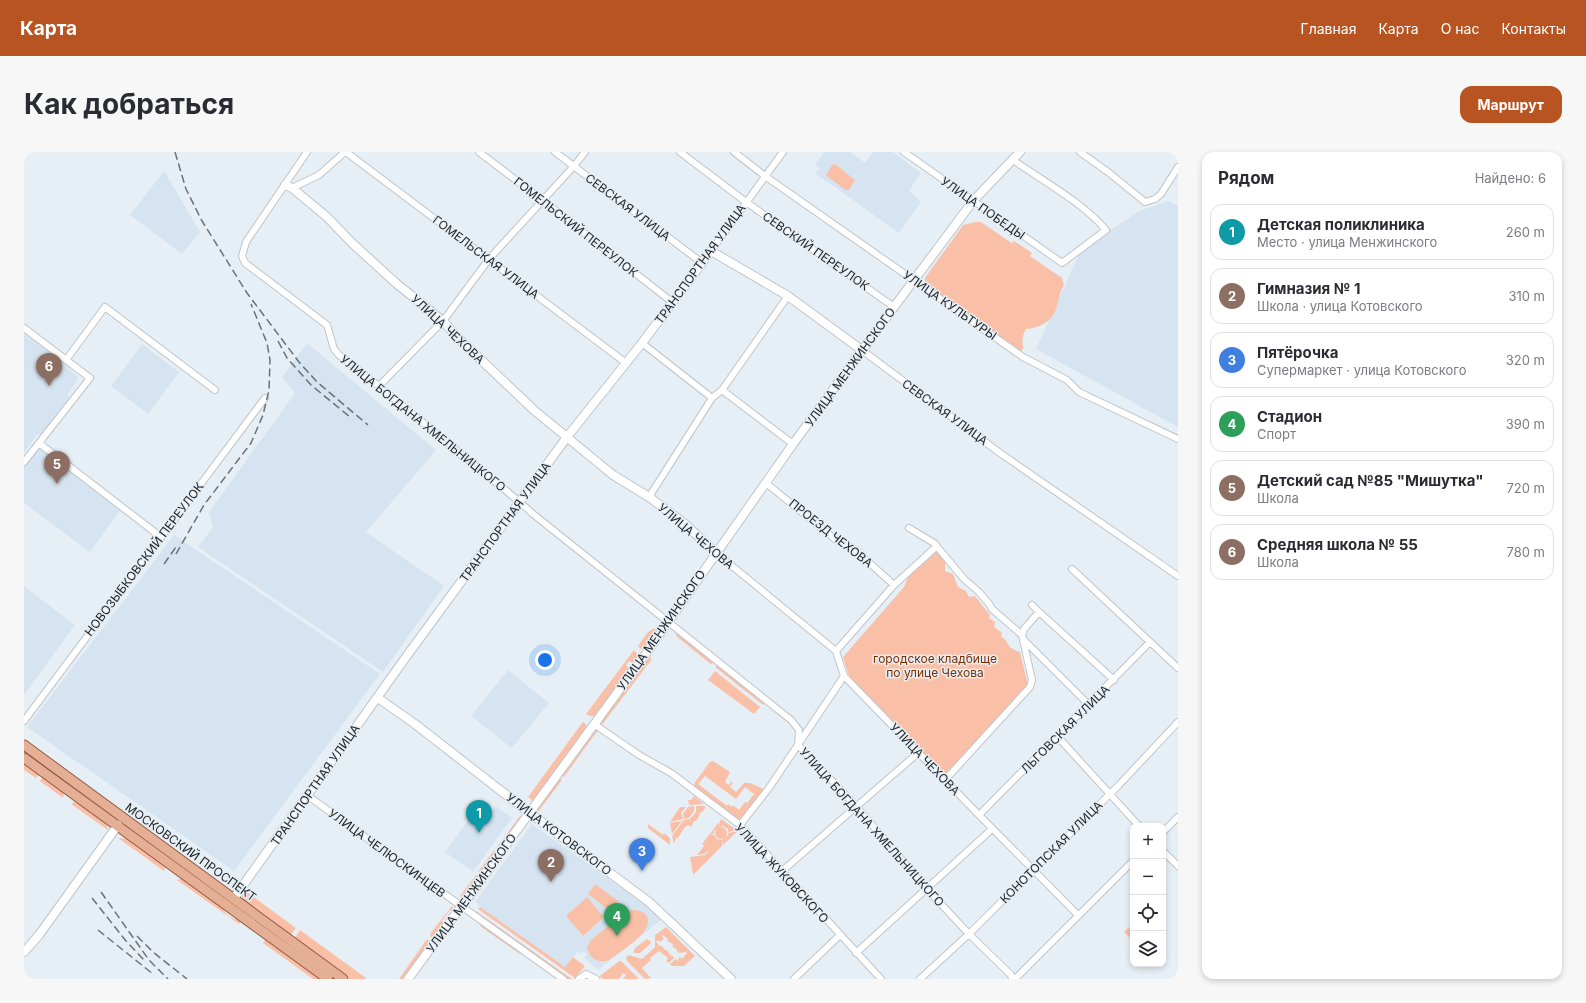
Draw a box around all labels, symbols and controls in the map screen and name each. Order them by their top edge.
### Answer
text: Карта [20,17,77,40]
text: Главная [1301,20,1356,37]
text: Карта [1378,20,1419,37]
text: О нас [1441,20,1479,37]
text: Контакты [1501,20,1566,37]
button: Маршрут [1460,86,1562,123]
text: Как добраться [24,87,234,121]
text: Рядом [1218,168,1274,188]
street label: СЕВСКАЯ УЛИЦА [583,170,673,244]
text: Найдено: 6 [1475,170,1546,186]
street label: УЛИЦА ПОБЕДЫ [938,173,1028,243]
street label: ГОМЕЛЬСКИЙ ПЕРЕУЛОК [511,174,641,280]
street label: ТРАНСПОРТНАЯ УЛИЦА [651,201,749,327]
street label: СЕВСКИЙ ПЕРЕУЛОК [760,208,872,294]
street label: ГОМЕЛЬСКАЯ УЛИЦА [430,212,542,302]
text: Детская поликлиника [1257,215,1425,234]
text: 1 [1229,224,1235,240]
text: 260 m [1506,224,1545,240]
text: Место · улица Менжинского [1257,234,1437,250]
street label: УЛИЦА КУЛЬТУРЫ [900,267,1000,343]
text: Гимназия № 1 [1257,279,1360,298]
text: 2 [1228,288,1236,304]
text: 310 m [1508,288,1545,304]
street label: УЛИЦА ЧЕХОВА [408,291,488,367]
text: Школа · улица Котовского [1257,298,1423,314]
street label: УЛИЦА МЕНЖИНСКОГО [802,304,898,430]
text: Пятёрочка [1257,343,1338,362]
street label: УЛИЦА БОГДАНА ХМЕЛЬНИЦКОГО [337,351,509,495]
text: 3 [1228,352,1236,368]
text: 320 m [1506,352,1545,368]
pin: 6 [36,353,62,386]
text: Супермаркет · улица Котовского [1257,362,1467,378]
street label: СЕВСКАЯ УЛИЦА [899,376,991,448]
text: Стадион [1257,407,1322,426]
text: 4 [1228,416,1236,432]
text: 390 m [1506,416,1545,432]
text: Спорт [1257,426,1296,442]
pin: 5 [44,451,70,484]
street label: ТРАНСПОРТНАЯ УЛИЦА [456,459,554,585]
text: Детский сад №85 "Мишутка" [1257,471,1483,490]
street label: НОВОЗЫБКОВСКИЙ ПЕРЕУЛОК [81,479,207,639]
text: 5 [1228,480,1236,496]
text: 720 m [1506,480,1545,496]
text: Школа [1257,490,1299,506]
street label: ПРОЕЗД ЧЕХОВА [786,496,876,570]
street label: УЛИЦА ЧЕХОВА [655,500,737,572]
text: Средняя школа № 55 [1257,535,1418,554]
text: 6 [1228,544,1236,560]
text: 780 m [1507,544,1545,560]
text: Школа [1257,554,1299,570]
street label: УЛИЦА МЕНЖИНСКОГО [614,567,708,693]
your location [535,650,555,670]
park label: городское кладбище по улице Чехова [873,651,997,680]
street label: ЛЬГОВСКАЯ УЛИЦА [1018,682,1112,776]
street label: УЛИЦА ЧЕХОВА [887,720,963,798]
street label: ТРАНСПОРТНАЯ УЛИЦА [267,721,363,849]
street label: УЛИЦА БОГДАНА ХМЕЛЬНИЦКОГО [797,744,947,910]
street label: УЛИЦА КОТОВСКОГО [503,789,615,879]
street label: КОНОТОПСКАЯ УЛИЦА [997,798,1105,906]
street label: МОСКОВСКИЙ ПРОСПЕКТ [123,799,260,905]
pin: 1 [466,800,492,833]
street label: УЛИЦА ЧЕЛЮСКИНЦЕВ [325,805,449,901]
street label: УЛИЦА ЖУКОВСКОГО [732,820,832,926]
map controls [1130,823,1166,967]
button: + [1130,823,1166,859]
street label: УЛИЦА МЕНЖИНСКОГО [423,830,519,956]
pin: 3 [629,838,655,871]
pin: 2 [538,849,564,882]
button: − [1130,859,1166,895]
button: locate [1130,895,1166,931]
pin: 4 [604,903,630,936]
button: layers [1130,931,1166,967]

